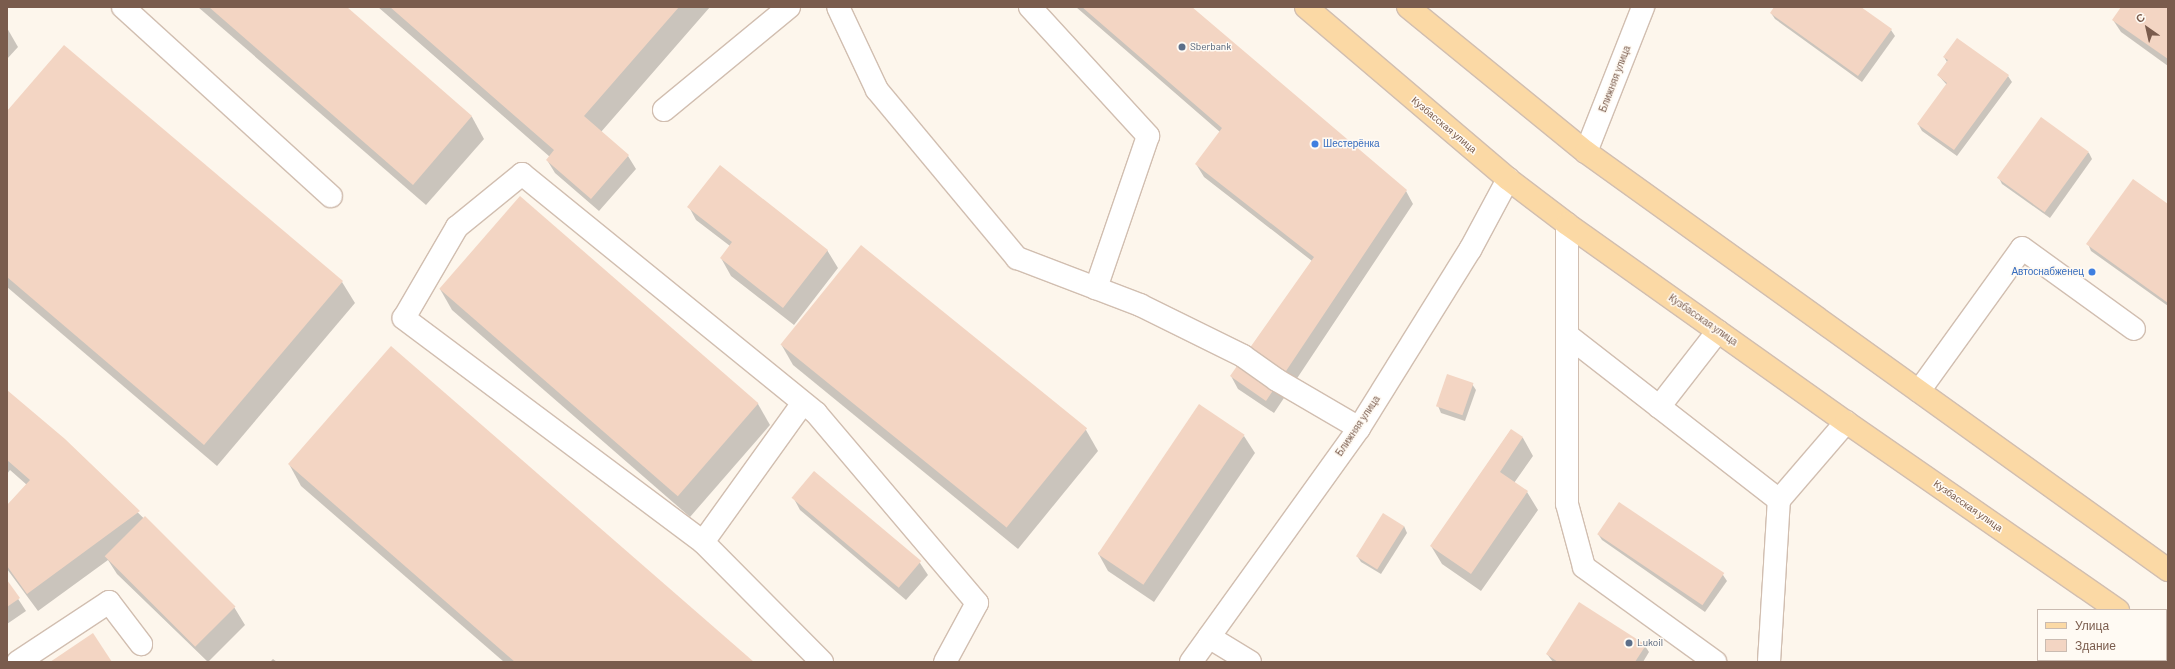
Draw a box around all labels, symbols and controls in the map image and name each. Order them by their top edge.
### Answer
north arrow [2127,8,2167,48]
text: С [2133,10,2147,25]
place label: Sberbank [1190,41,1231,53]
marker: Sberbank [1177,42,1187,52]
street label: Ближняя улица [1597,44,1633,114]
street label: Кузбасская улица [1409,94,1479,156]
place label: Шестерёнка [1323,138,1380,150]
marker: Шестерёнка [1310,139,1320,149]
place label: Автоснабженец [2011,266,2084,278]
marker: Автоснабженец [2087,267,2097,277]
street label: Кузбасская улица [1666,292,1740,348]
street label: Ближняя улица [1333,393,1383,459]
street label: Кузбасская улица [1931,478,2005,534]
legend [2037,609,2167,661]
text: Улица [2075,618,2109,632]
place label: Lukoil [1637,637,1663,649]
marker: Lukoil [1624,638,1634,648]
text: Здание [2075,638,2116,652]

